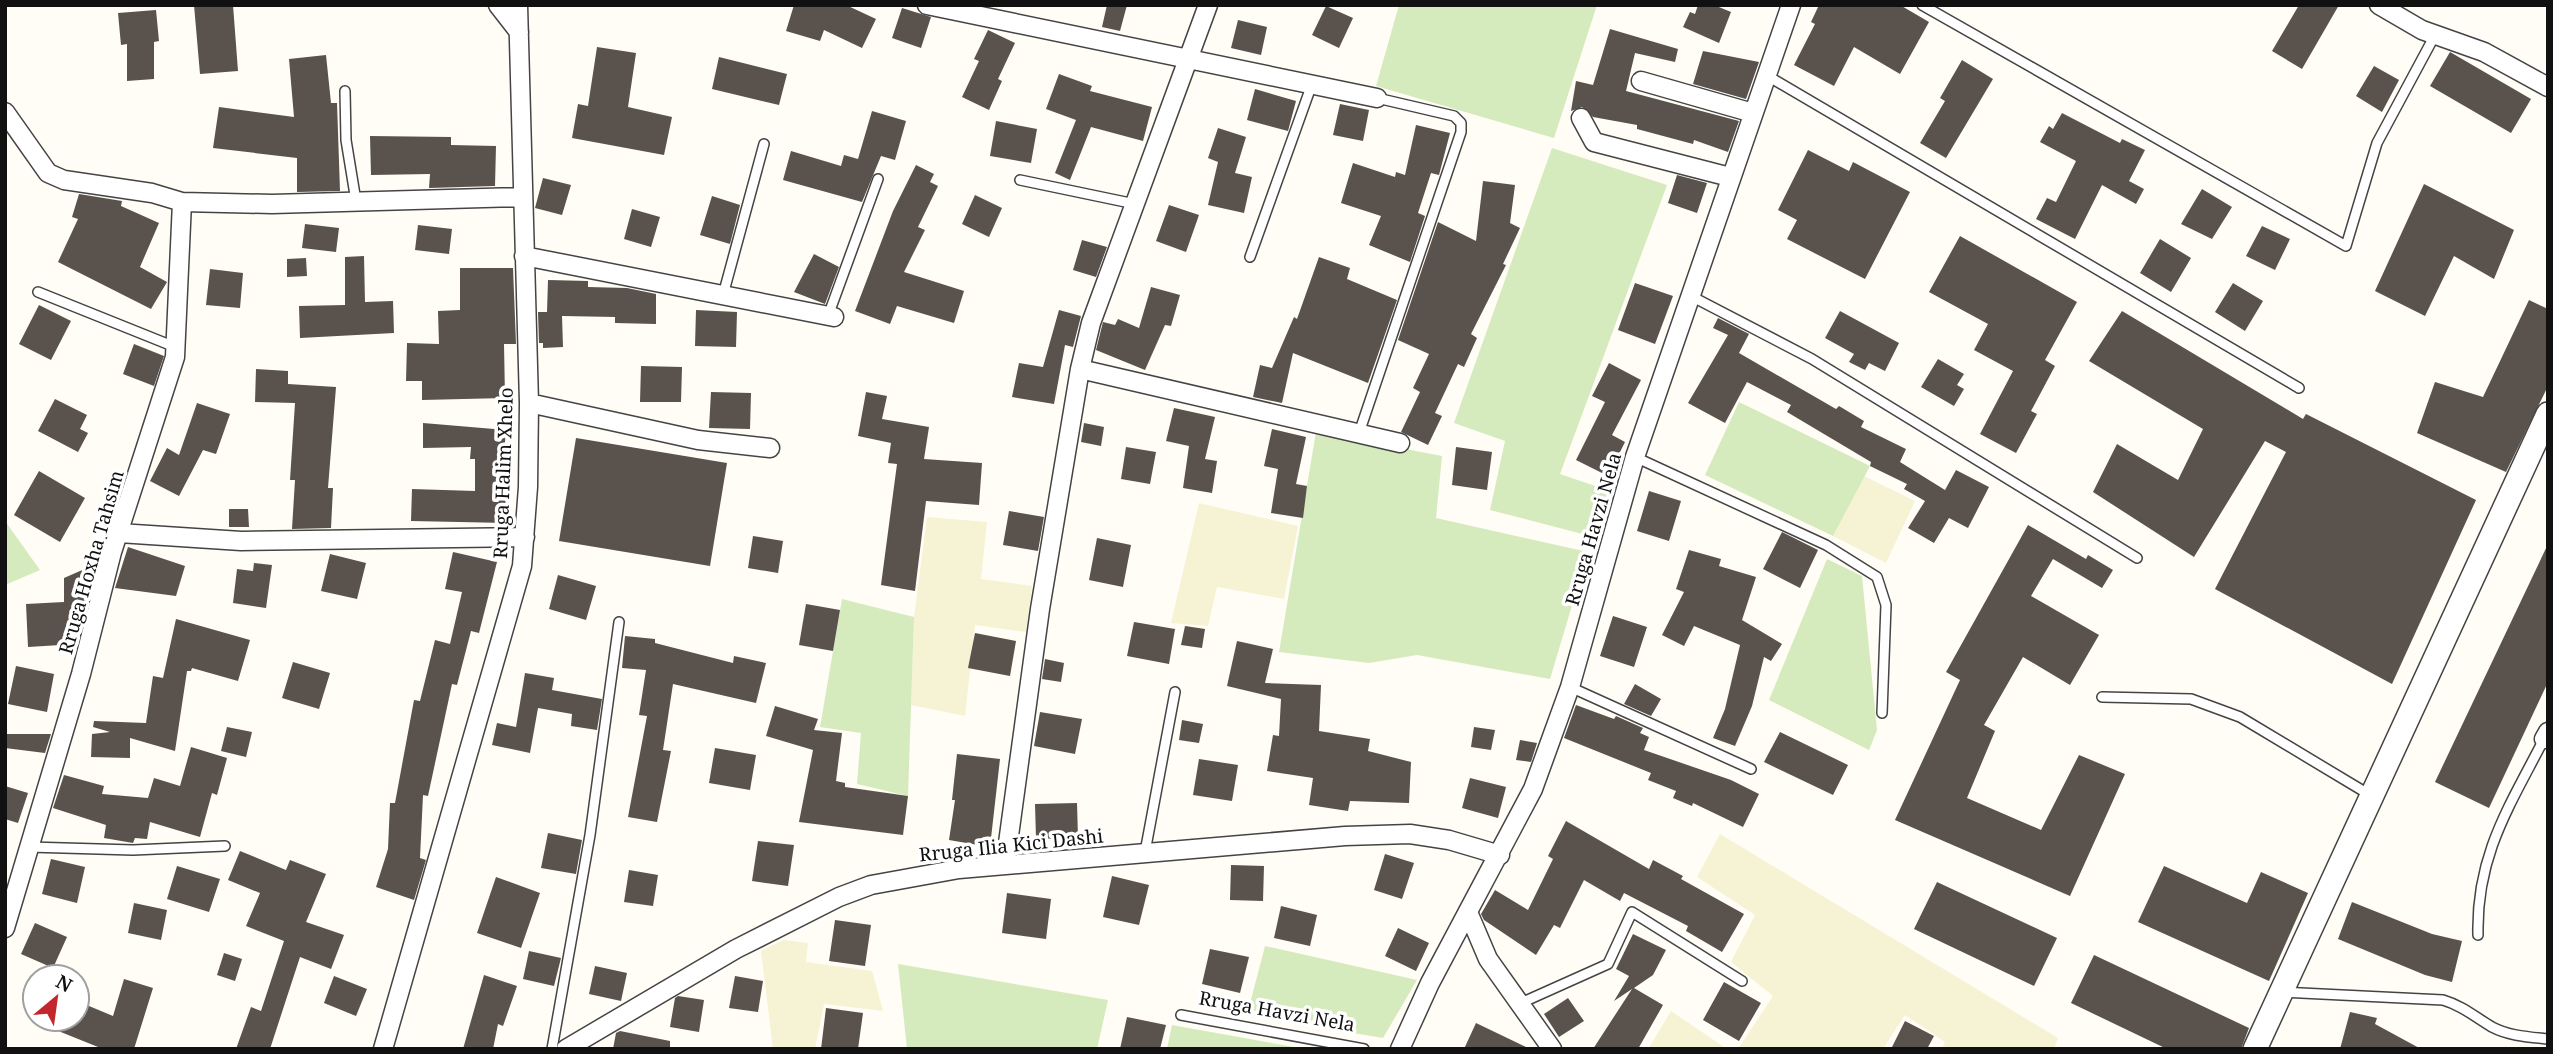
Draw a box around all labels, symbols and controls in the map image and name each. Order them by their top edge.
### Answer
street label: Rruga Halim Xhelo [487,387,519,559]
street label: Rruga Havzi Nela [1559,449,1627,609]
street label: Rruga Hoxha Tahsim [52,467,130,657]
street label: Rruga Ilia Kici Dashi [918,822,1104,868]
north arrow [21,963,91,1033]
text: N [51,968,77,998]
street label: Rruga Havzi Nela [1197,984,1357,1038]

